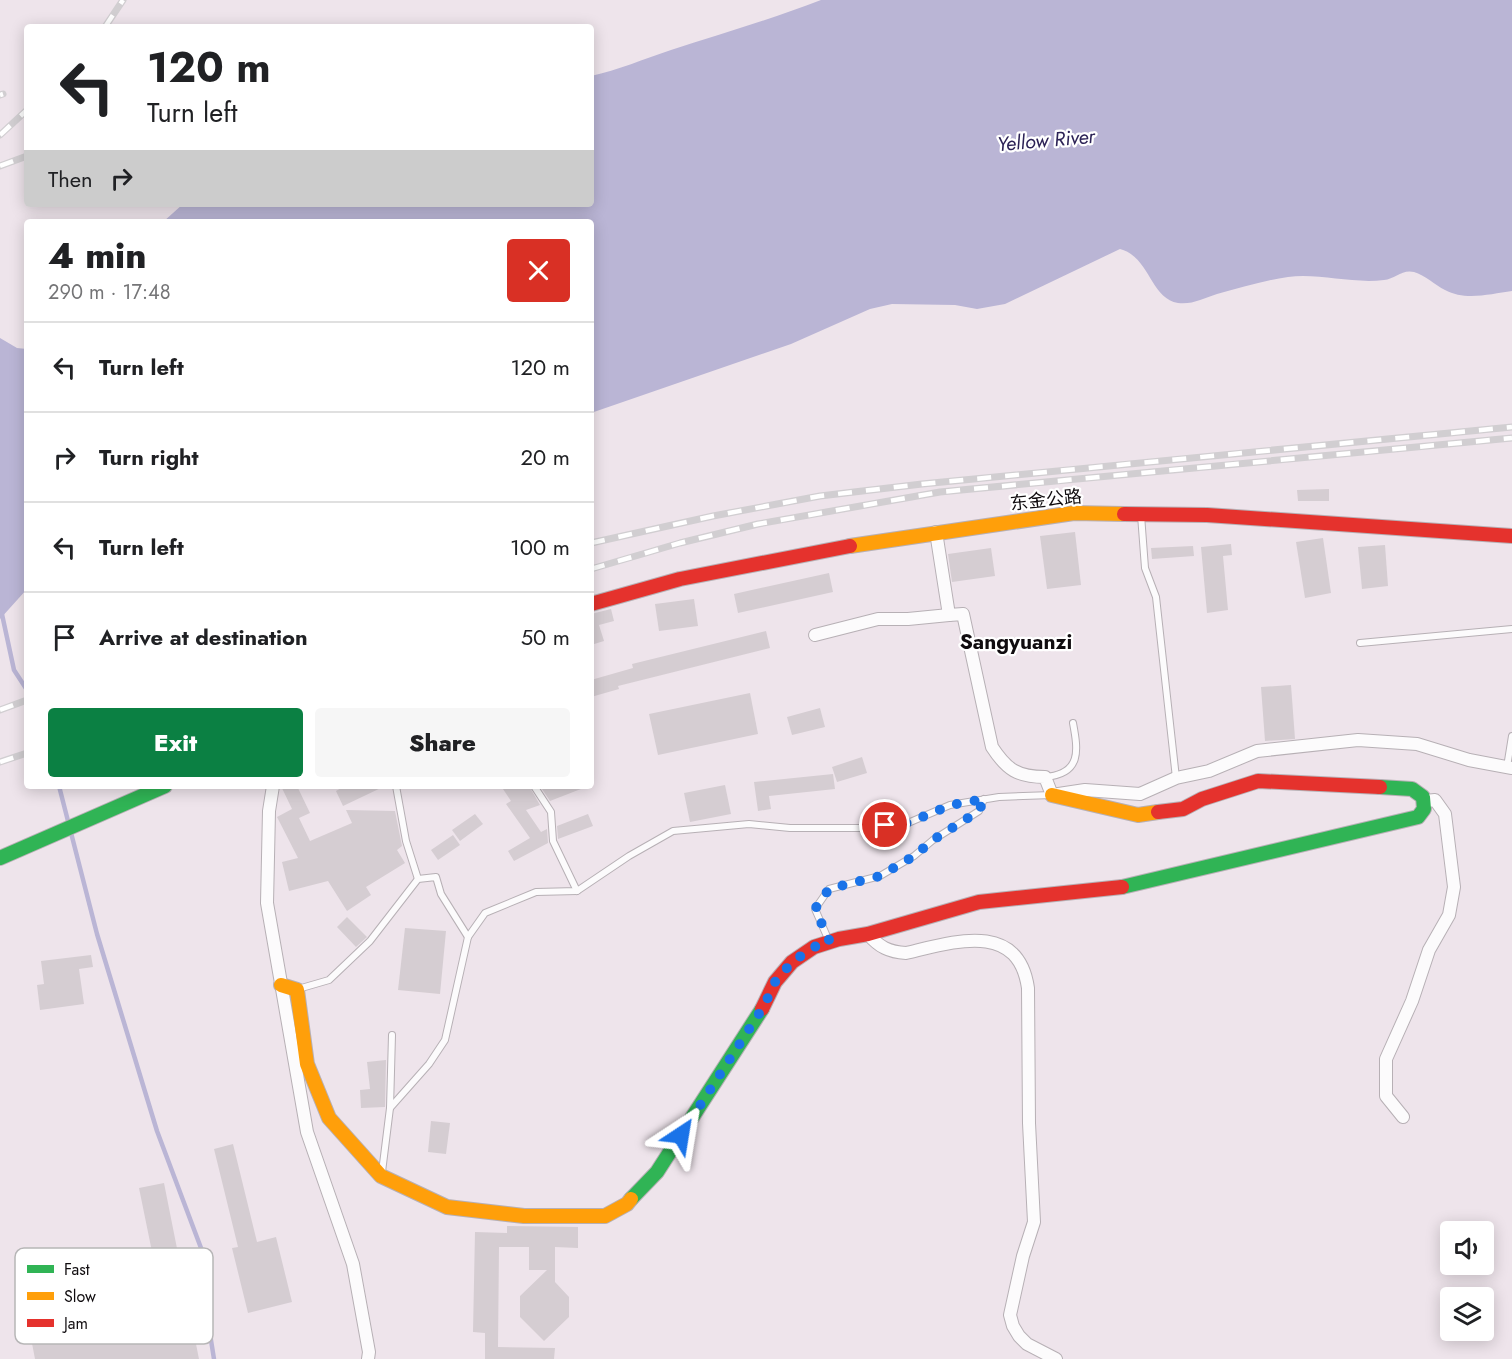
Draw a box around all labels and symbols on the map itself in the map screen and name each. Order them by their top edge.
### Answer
water label: Yellow River [996,122,1098,159]
street label: 东金公路 [1009,483,1083,517]
district label: Sangyuanzi [960,627,1072,657]
pin [859,799,910,850]
position arrow [649,1103,713,1167]
legend [15,1248,213,1344]
text: Fast [64,1258,90,1281]
text: Slow [64,1285,96,1308]
text: Jam [62,1312,88,1335]

